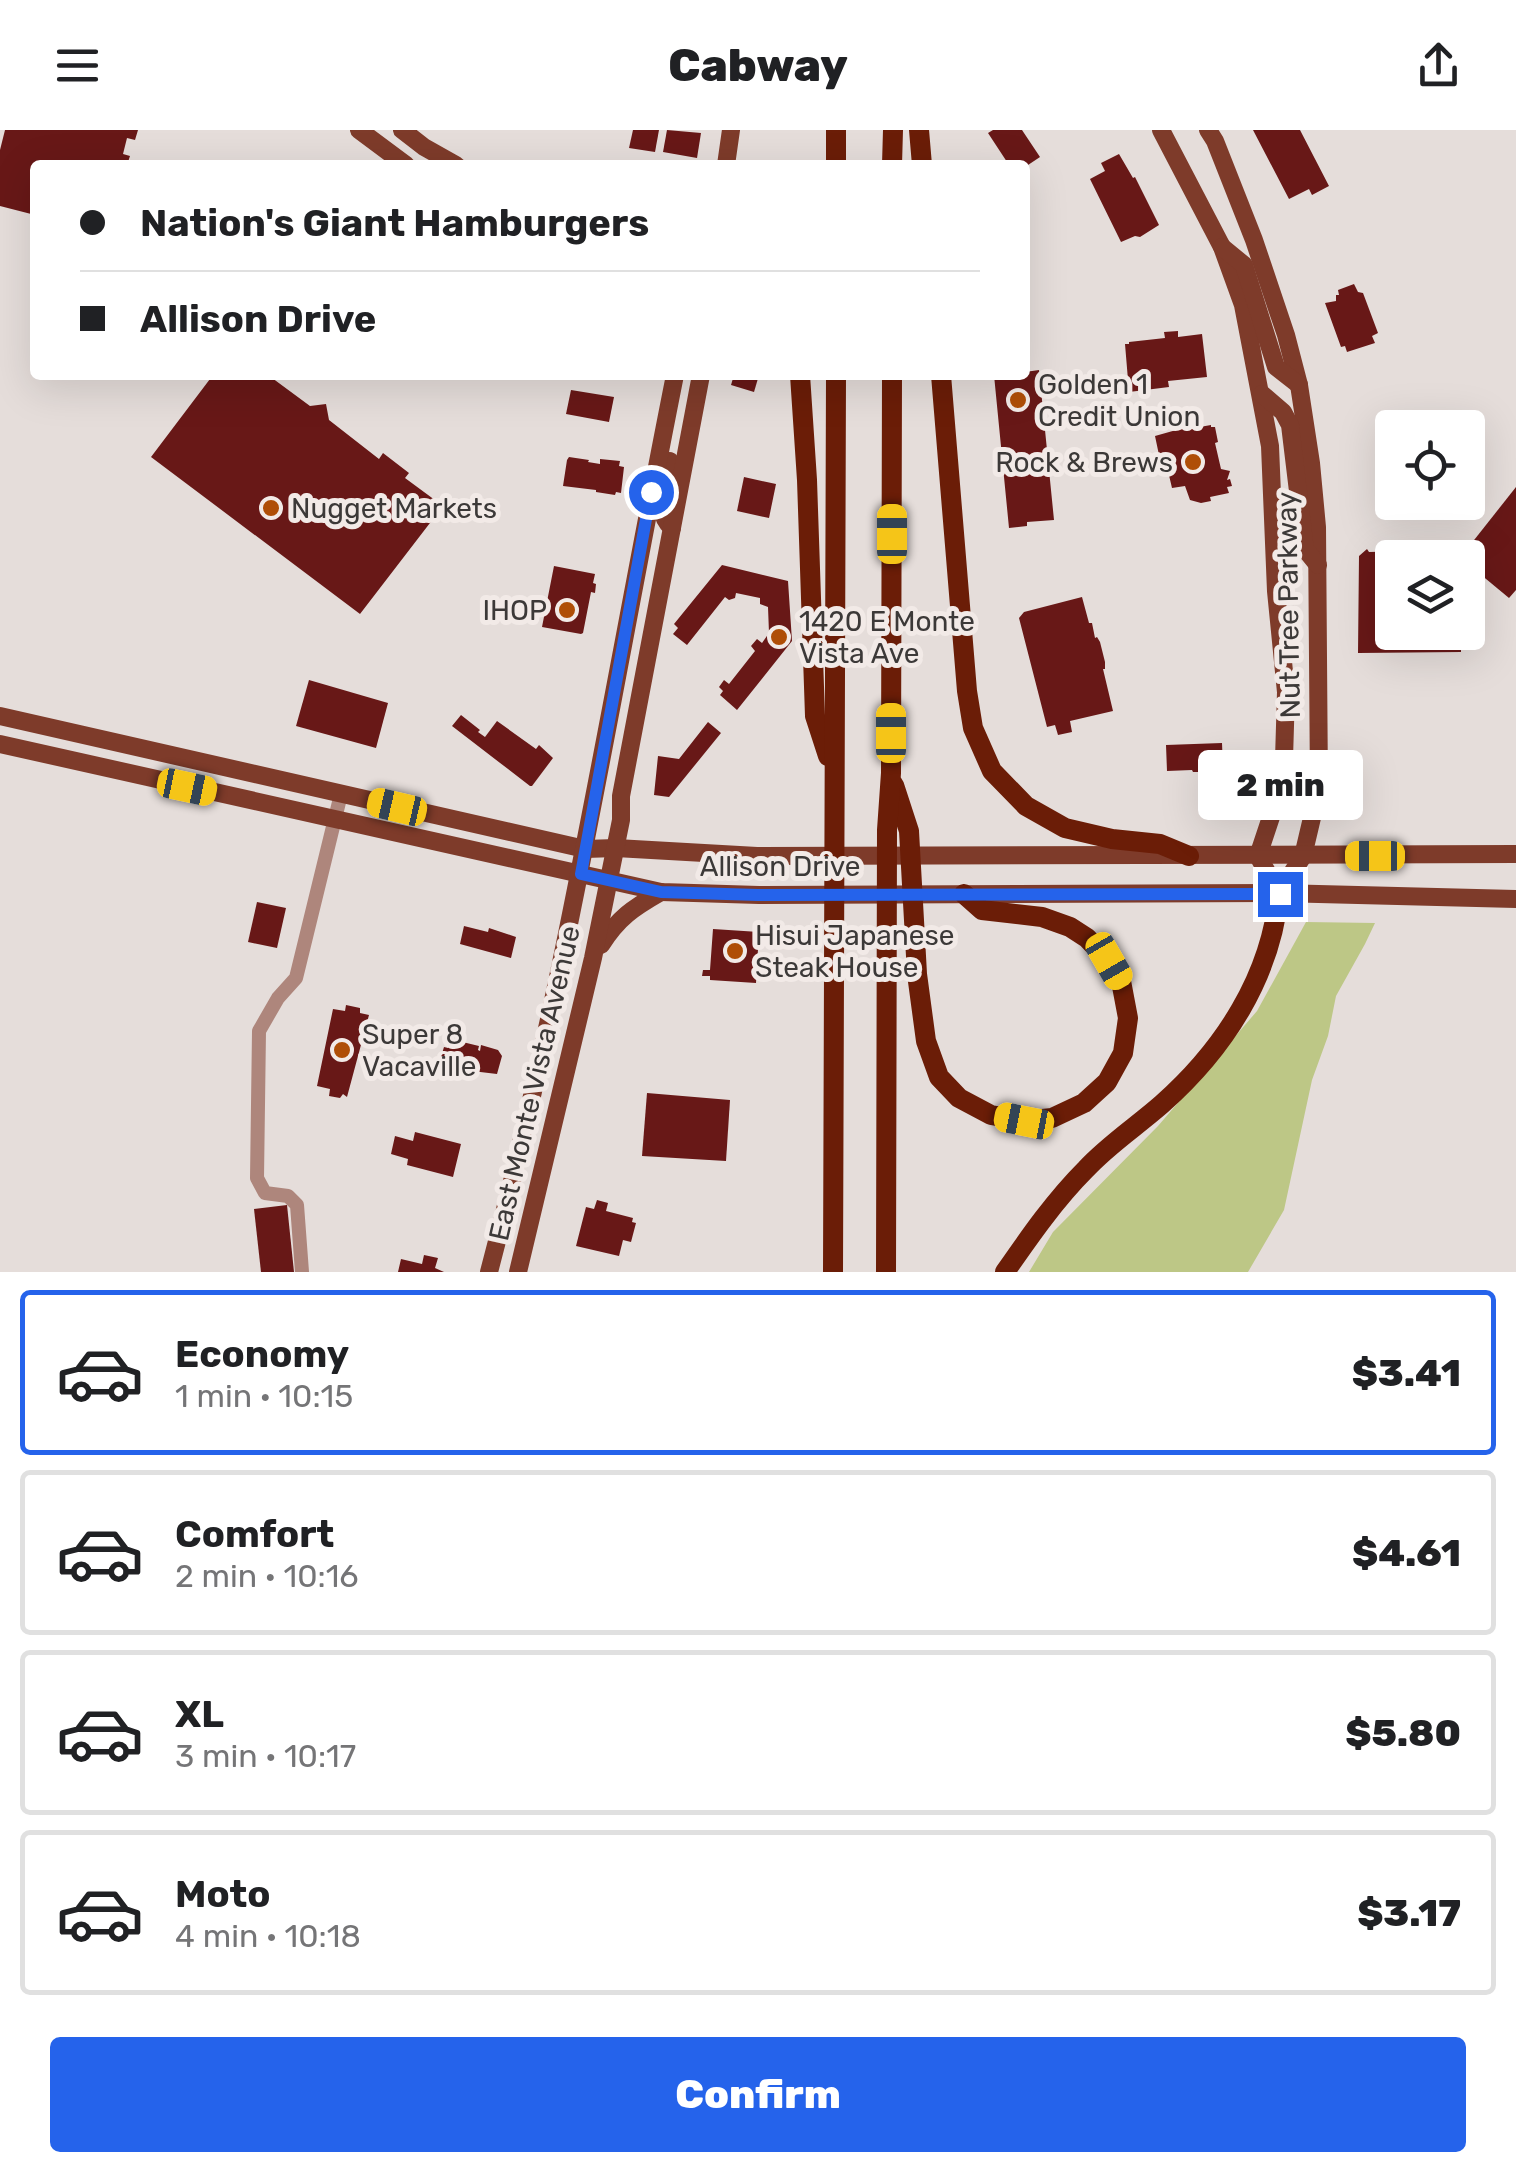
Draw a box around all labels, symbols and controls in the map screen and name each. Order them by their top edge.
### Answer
icon: menu [50,38,105,93]
icon: share [1411,38,1466,93]
text: Cabway [668,39,848,92]
text: Nation's Giant Hamburgers [140,200,649,246]
text: Allison Drive [140,296,376,342]
place label: Golden 1 Credit Union [1038,368,1200,433]
marker: Golden 1 Credit Union [1007,389,1029,411]
map controls [1375,410,1485,650]
button: locate [1375,410,1485,520]
place label: Rock & Brews [995,446,1173,479]
marker: Rock & Brews [1182,451,1204,473]
route start [629,470,674,515]
street label: Nut Tree Parkway [1270,491,1307,719]
place label: Nugget Markets [291,492,497,525]
marker: Nugget Markets [260,497,282,519]
car [877,504,907,564]
button: layers [1375,540,1485,650]
place label: IHOP [482,594,547,627]
marker: IHOP [556,599,578,621]
place label: 1420 E Monte Vista Ave [799,605,975,670]
marker: 1420 E Monte Vista Ave [768,626,790,648]
car [876,703,906,763]
callout: 2 min [1198,749,1362,819]
car [155,766,219,808]
text: 2 min [1236,766,1325,804]
car [364,786,430,828]
car [1345,841,1405,871]
street label: Allison Drive [700,850,860,883]
route end [1258,872,1303,917]
place label: Hisui Japanese Steak House [755,919,954,984]
street label: East Monte Vista Avenue [482,922,587,1244]
car [1081,928,1137,994]
marker: Hisui Japanese Steak House [724,940,746,962]
place label: Super 8 Vacaville [362,1018,476,1083]
marker: Super 8 Vacaville [331,1039,353,1061]
car [992,1101,1056,1141]
icon: car [55,1328,145,1418]
text: Economy [175,1331,349,1377]
text: $3.41 [1352,1350,1461,1396]
text: 1 min · 10:15 [175,1377,353,1415]
icon: car [55,1508,145,1598]
text: Comfort [175,1511,334,1557]
text: $4.61 [1352,1530,1461,1576]
text: 2 min · 10:16 [175,1557,359,1595]
icon: car [55,1688,145,1778]
text: XL [175,1691,224,1737]
text: $5.80 [1345,1710,1461,1756]
text: 3 min · 10:17 [175,1737,356,1775]
icon: car [55,1868,145,1958]
text: Moto [175,1871,271,1917]
text: $3.17 [1357,1890,1461,1936]
text: 4 min · 10:18 [175,1917,361,1955]
button: Confirm [50,2037,1466,2152]

